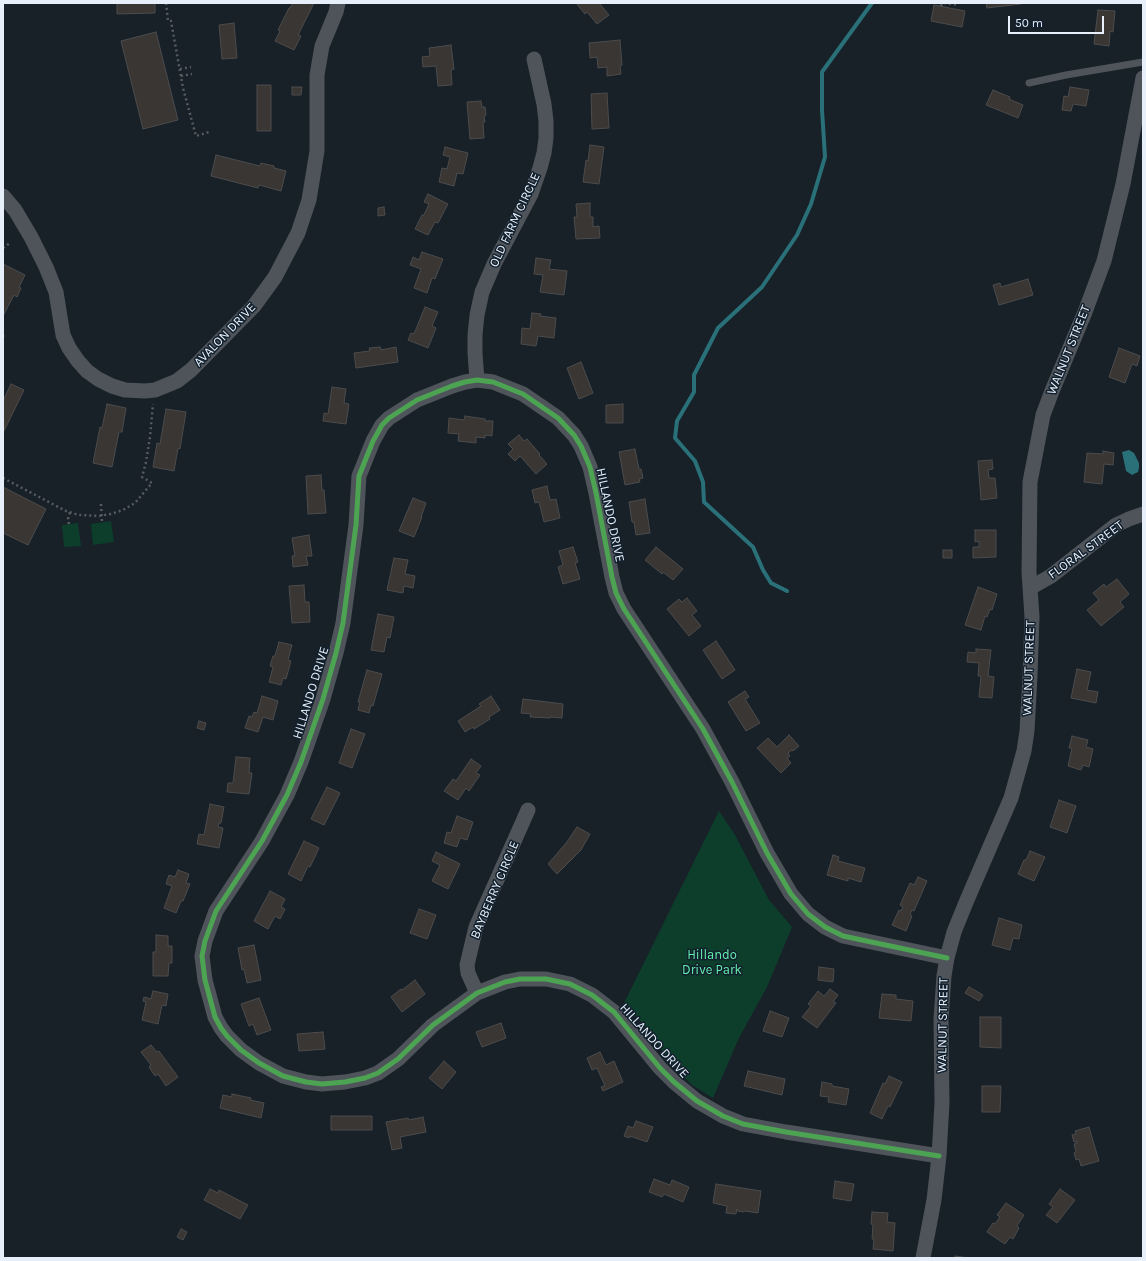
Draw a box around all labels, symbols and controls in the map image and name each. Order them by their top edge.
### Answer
scale bar [1010,8,1106,34]
text: 50 m [1015,16,1043,30]
street label: OLD FARM CIRCLE [486,170,544,270]
street label: AVALON DRIVE [191,300,259,370]
street label: WALNUT STREET [1044,303,1094,397]
street label: HILLANDO DRIVE [592,467,628,563]
street label: FLORAL STREET [1045,517,1127,583]
street label: WALNUT STREET [1020,620,1038,716]
street label: HILLANDO DRIVE [290,645,332,741]
street label: BAYBERRY CIRCLE [467,839,523,941]
park label: Hillando Drive Park [682,947,742,978]
street label: WALNUT STREET [934,977,952,1073]
street label: HILLANDO DRIVE [616,1000,692,1082]

